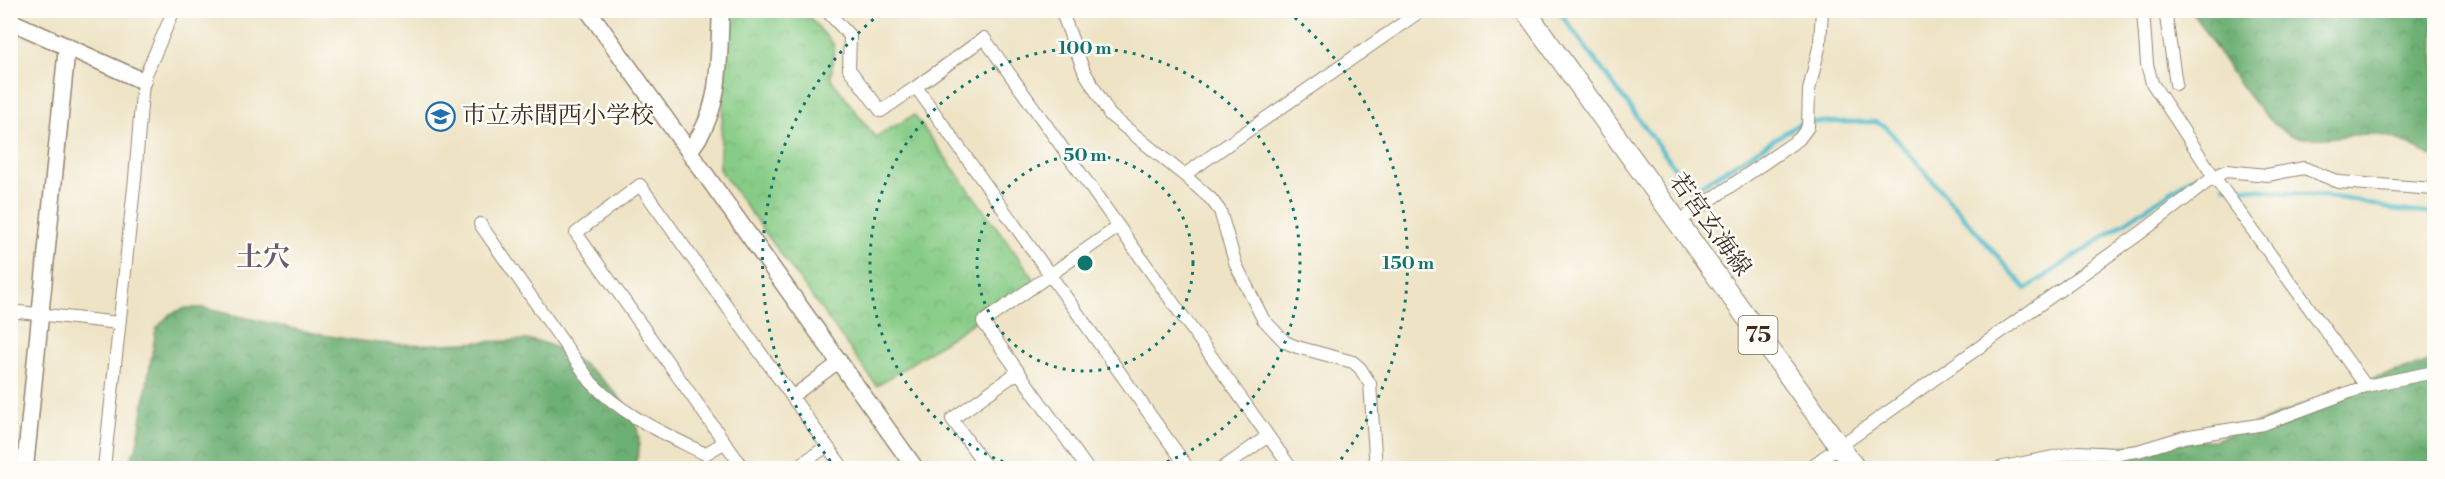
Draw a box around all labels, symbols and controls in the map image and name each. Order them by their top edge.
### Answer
text: 100 m [1058,37,1112,60]
school or university icon: 市立赤間西小学校 [425,100,457,132]
place label: 市立赤間西小学校 [462,101,654,131]
text: 50 m [1063,144,1107,167]
street label: 若宮玄海線 [1663,168,1757,282]
district label: 土穴 [236,241,290,275]
text: 150 m [1382,252,1435,275]
centre of rings [1075,253,1095,273]
road number: 75 [1738,316,1778,354]

